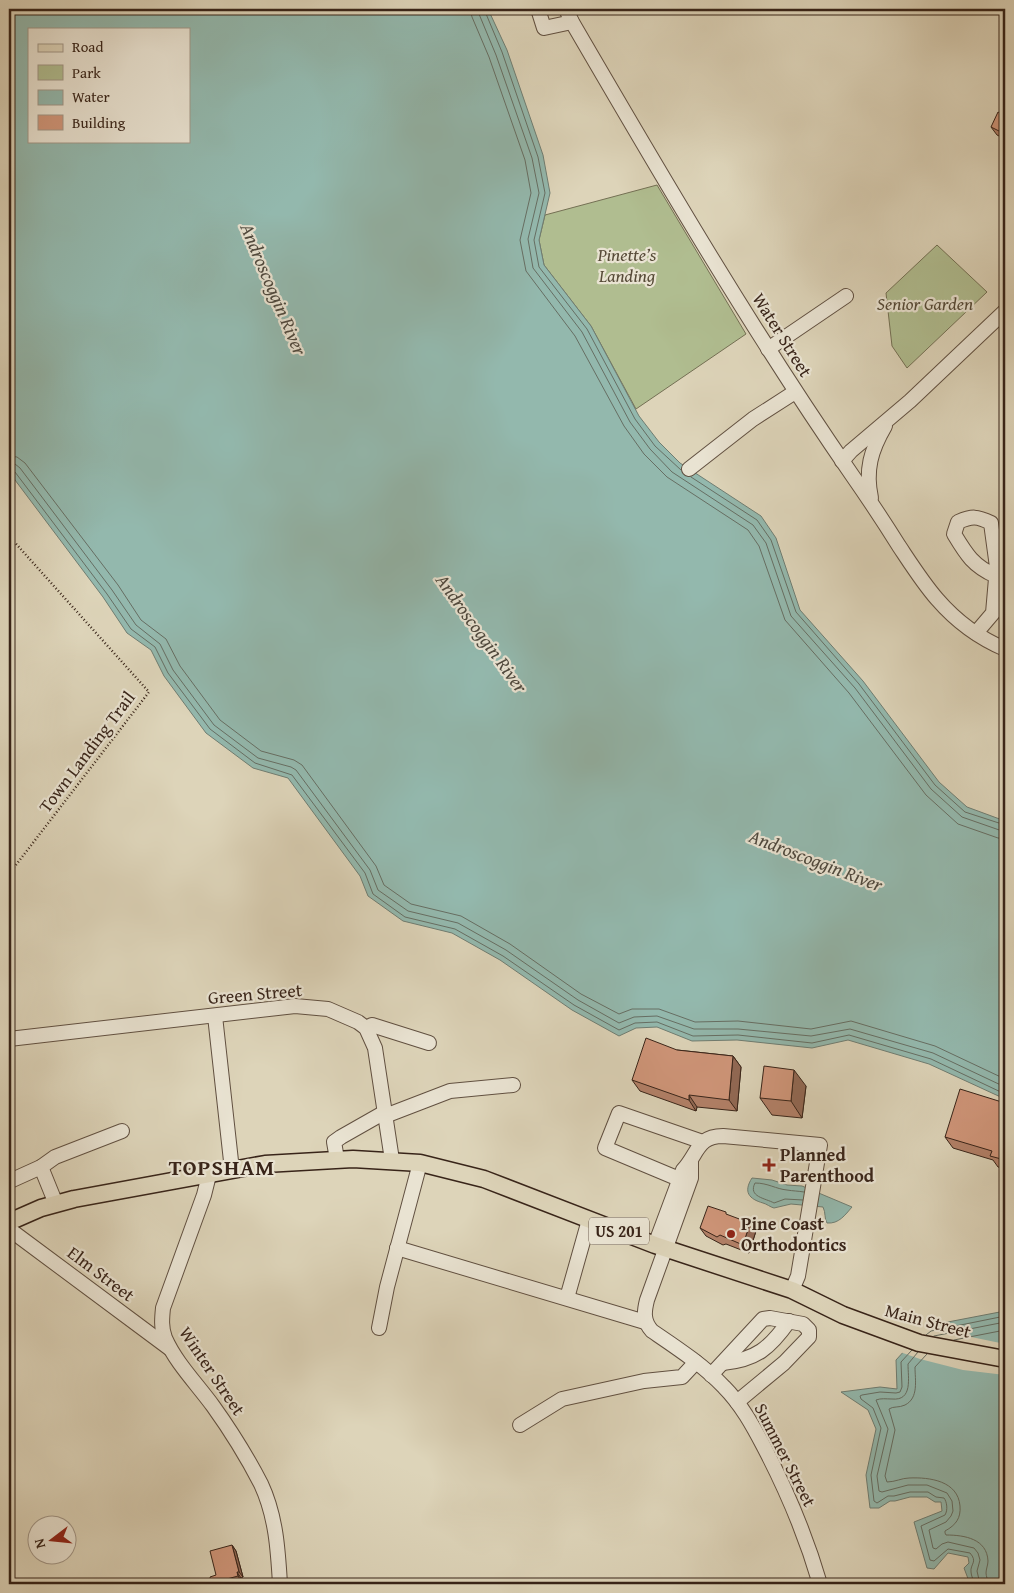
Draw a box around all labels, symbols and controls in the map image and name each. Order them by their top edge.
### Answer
legend [28,28,190,142]
text: Road [72,36,103,57]
text: Park [72,62,101,83]
text: Water [72,86,110,107]
text: Building [72,112,126,133]
water label: Androscoggin River [233,218,315,360]
park label: Pinette’s Landing [597,241,657,289]
street label: Water Street [746,287,819,383]
park label: Senior Garden [877,290,973,317]
water label: Androscoggin River [429,567,535,699]
street label: Town Landing Trail [32,685,141,818]
water label: Androscoggin River [744,821,888,899]
street label: Green Street [207,976,304,1011]
place label: Planned Parenthood [780,1141,875,1189]
district label: TOPSHAM [169,1151,275,1183]
marker: Planned Parenthood [762,1158,776,1172]
place label: Pine Coast Orthodontics [741,1210,847,1258]
road number: US 201 [589,1218,649,1244]
marker: Pine Coast Orthodontics [725,1228,737,1240]
street label: Elm Street [62,1239,141,1308]
street label: Main Street [882,1296,975,1345]
street label: Winter Street [173,1321,253,1421]
street label: Summer Street [748,1398,823,1512]
north arrow [28,1516,78,1566]
text: N [28,1536,50,1551]

